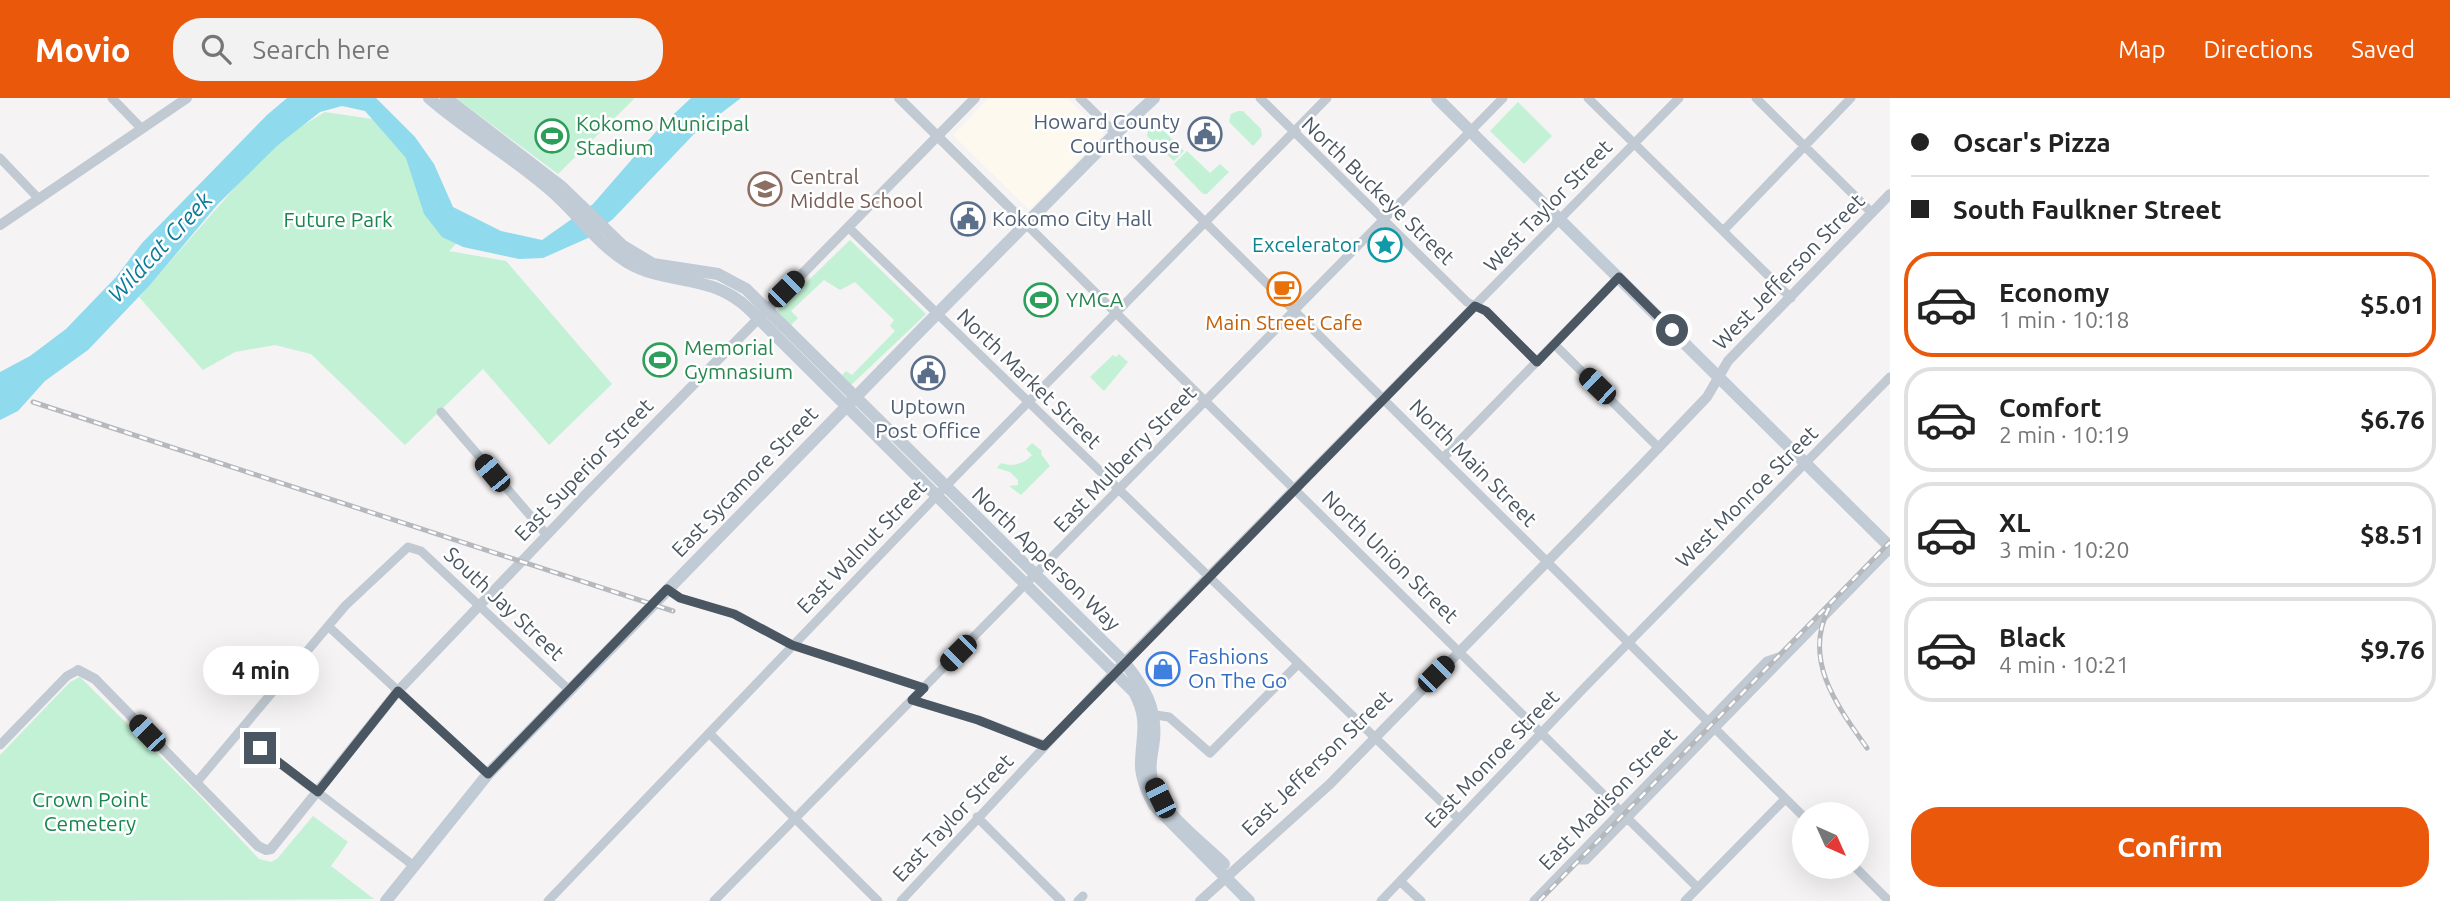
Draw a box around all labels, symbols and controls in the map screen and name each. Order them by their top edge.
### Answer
search box [173,18,663,81]
icon: search [197,30,235,68]
text: Movio [35,31,131,68]
text: Search here [253,35,390,64]
text: Map [2118,36,2165,63]
text: Directions [2203,36,2313,63]
text: Saved [2351,36,2415,63]
place label: Howard County Courthouse [1033,109,1180,157]
place label: Kokomo Municipal Stadium [576,111,749,159]
street label: North Buckeye Street [1298,111,1460,269]
public building icon: Howard County Courthouse [1186,115,1224,153]
sports icon: Kokomo Municipal Stadium [533,117,571,155]
text: Oscar's Pizza [1953,128,2111,157]
street label: West Taylor Street [1478,134,1616,276]
place label: Central Middle School [790,164,923,212]
school or university icon: Central Middle School [746,170,784,208]
water label: Wildcat Creek [103,187,217,307]
street label: West Jefferson Street [1708,188,1869,354]
text: South Faulkner Street [1953,195,2222,224]
public building icon: Kokomo City Hall [949,200,987,238]
place label: Kokomo City Hall [992,206,1152,230]
park label: Future Park [283,207,393,231]
place icon: Excelerator [1366,226,1404,264]
place label: Excelerator [1252,232,1360,256]
car [764,267,809,311]
cafe icon: Main Street Cafe [1265,270,1303,308]
icon: car [1915,273,1978,336]
text: Economy [1999,278,2109,307]
sports icon: YMCA [1022,281,1060,319]
place label: YMCA [1066,287,1124,311]
text: $5.01 [2360,290,2425,319]
street label: North Market Street [953,303,1107,453]
text: 1 min · 10:18 [1999,307,2130,332]
place label: Main Street Cafe [1205,310,1363,334]
route start [1656,314,1688,346]
place label: Memorial Gymnasium [684,335,793,383]
sports icon: Memorial Gymnasium [641,341,679,379]
public building icon: Uptown Post Office [909,354,947,392]
car [1575,364,1620,408]
street label: East Mulberry Street [1048,380,1200,537]
icon: car [1915,388,1978,451]
street label: East Superior Street [509,393,657,545]
text: Comfort [1999,393,2102,422]
place label: Uptown Post Office [875,394,981,442]
street label: North Main Street [1405,394,1542,531]
street label: East Sycamore Street [666,401,822,561]
text: $6.76 [2360,405,2425,434]
street label: West Monroe Street [1670,420,1822,572]
text: 2 min · 10:19 [1999,422,2130,447]
car [471,450,514,496]
street label: East Walnut Street [792,475,931,618]
street label: North Apperson Way [968,482,1126,635]
street label: North Union Street [1318,485,1464,627]
icon: car [1915,503,1978,566]
text: XL [1999,508,2030,537]
text: $8.51 [2360,520,2425,549]
text: 3 min · 10:20 [1999,537,2130,562]
street label: South Jay Street [440,542,570,665]
icon: car [1915,618,1978,681]
text: Black [1999,623,2066,652]
car [936,631,981,675]
text: $9.76 [2360,635,2425,664]
place label: Fashions On The Go [1188,644,1287,692]
callout: 4 min [202,646,318,696]
shop icon: Fashions On The Go [1144,650,1182,688]
car [1414,652,1459,696]
text: 4 min · 10:21 [1999,652,2130,677]
text: 4 min [232,658,290,683]
street label: East Monroe Street [1419,684,1563,832]
street label: East Jefferson Street [1236,685,1396,840]
car [125,711,170,755]
street label: East Madison Street [1533,722,1681,874]
route end [244,732,276,764]
street label: East Taylor Street [887,749,1018,886]
car [1142,775,1179,821]
park label: Crown Point Cemetery [32,787,148,835]
north arrow [1792,802,1869,878]
map controls [1792,802,1869,879]
button: Confirm [1911,807,2429,887]

